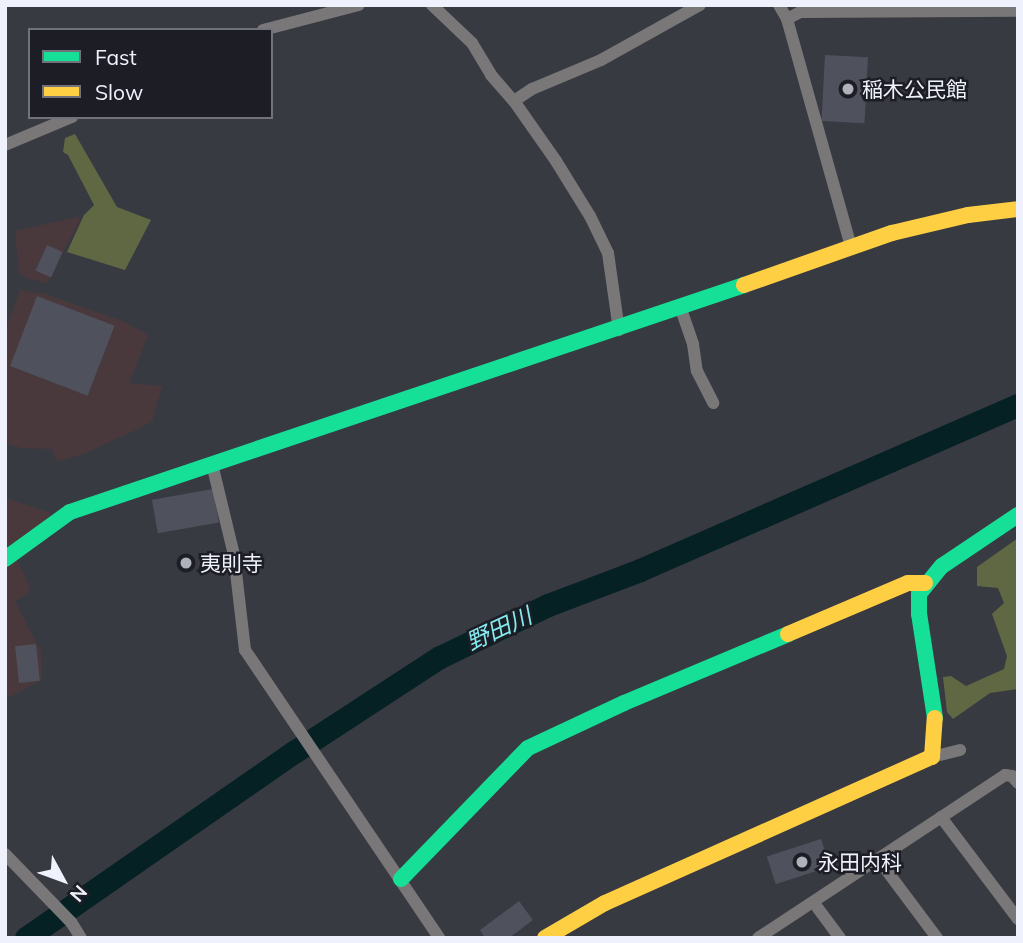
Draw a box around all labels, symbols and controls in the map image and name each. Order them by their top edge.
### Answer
legend [28,28,273,119]
text: Fast [95,44,137,70]
place label: 稲木公民館 [862,76,967,102]
text: Slow [95,79,143,105]
marker: 稲木公民館 [840,81,856,97]
place label: 夷則寺 [200,550,263,576]
marker: 夷則寺 [178,555,194,571]
water label: 野田川 [462,602,536,656]
north arrow [28,845,98,915]
place label: 永田内科 [818,849,902,875]
marker: 永田内科 [792,852,812,872]
text: N [65,880,93,907]

